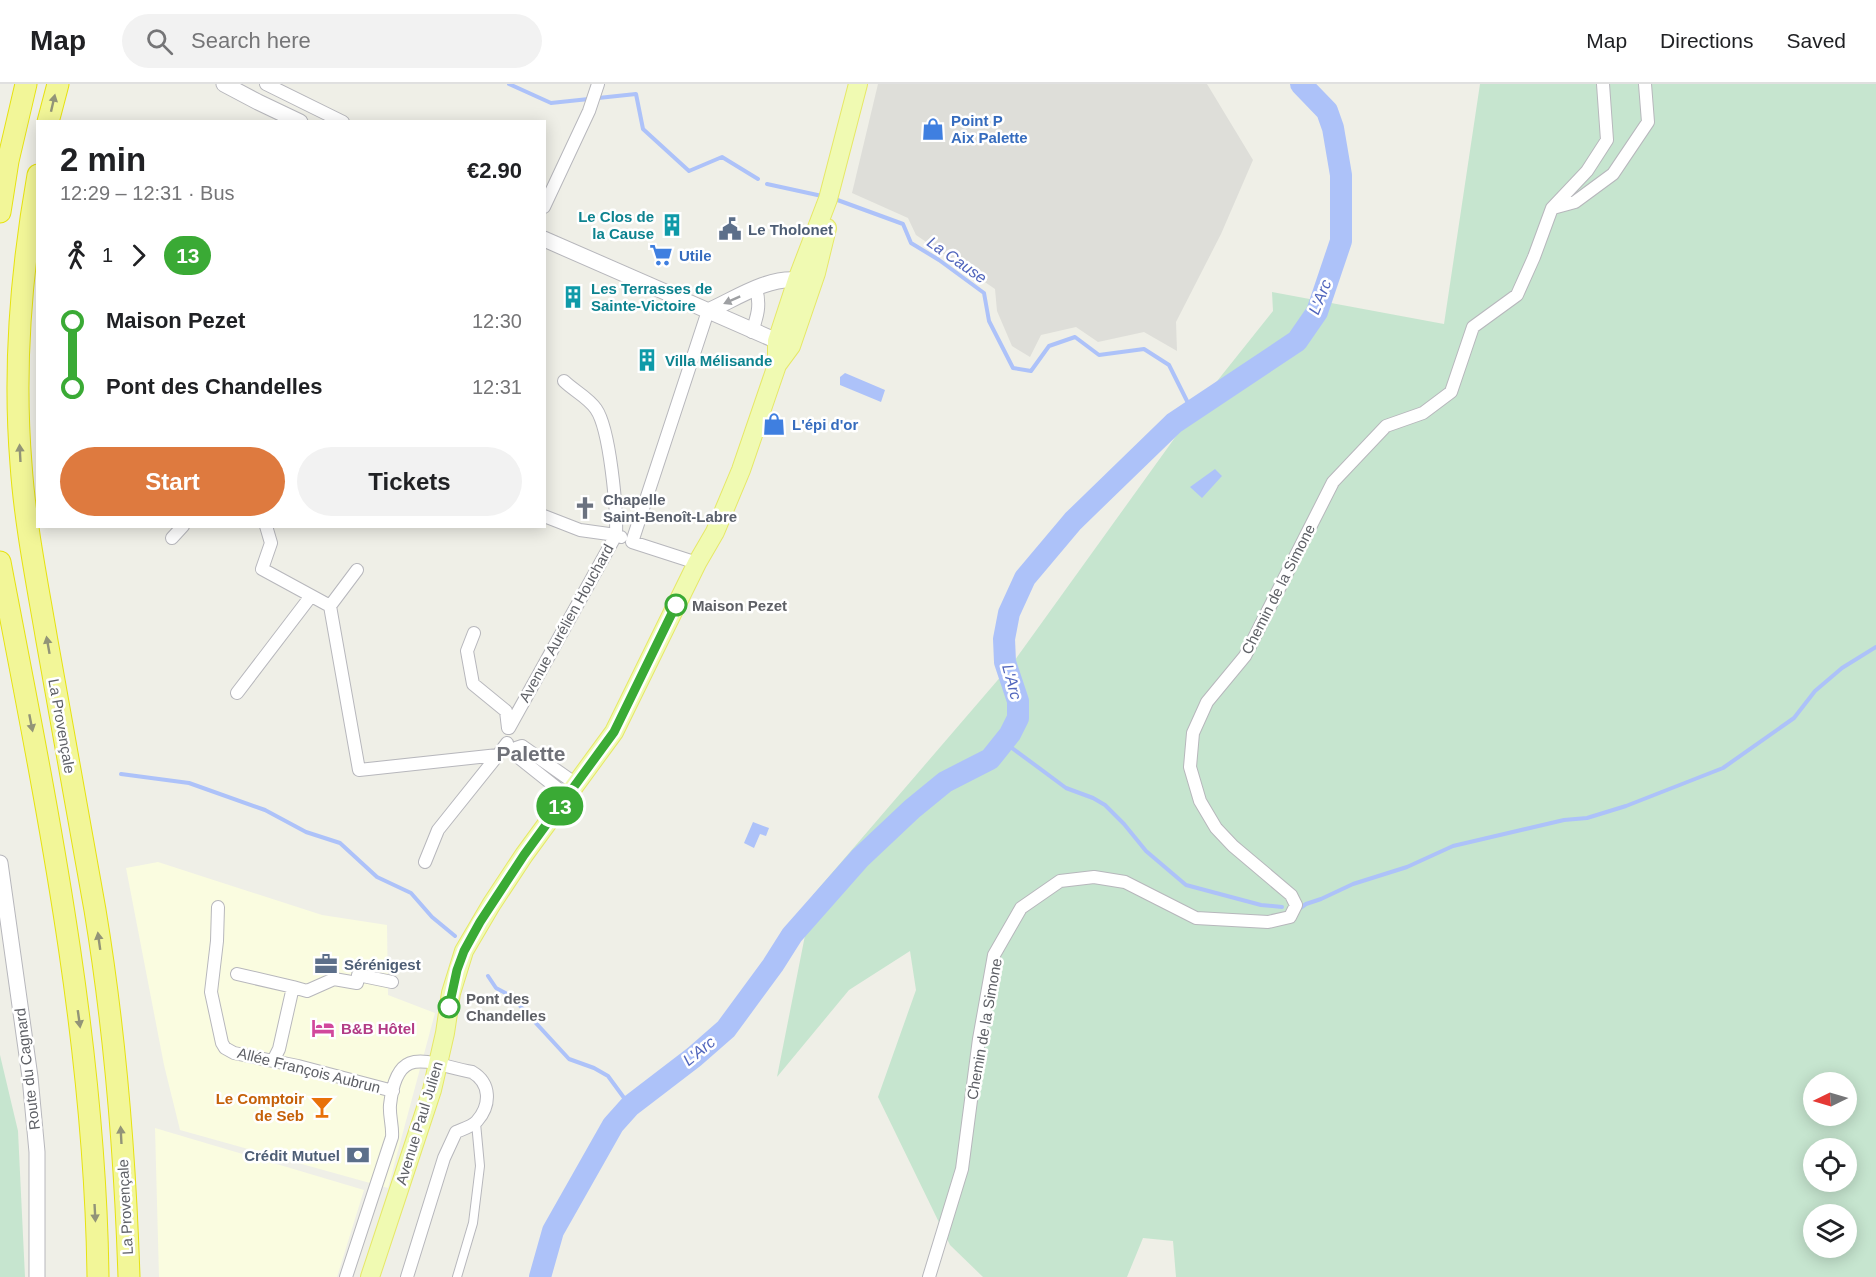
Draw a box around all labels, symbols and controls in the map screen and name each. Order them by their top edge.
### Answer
search box [122,14,542,68]
text: Map [30,25,86,56]
icon: search [143,25,176,58]
text: Search here [191,28,311,53]
text: Map [1586,29,1627,52]
text: Directions [1660,29,1753,52]
text: Saved [1786,29,1846,52]
one-way arrow [48,93,58,112]
place label: Point P Aix Palette [951,112,1028,146]
shop icon: Point P Aix Palette [920,116,946,142]
text: 2 min [60,141,146,178]
text: €2.90 [467,158,522,183]
text: 12:29 – 12:31 · Bus [60,182,235,204]
place label: Le Clos de la Cause [578,208,654,242]
building icon: Le Clos de la Cause [659,212,685,238]
public building icon: Le Tholonet [717,216,743,242]
place label: Le Tholonet [748,221,833,238]
water label: La Cause [924,233,990,287]
icon: walk [60,239,93,272]
icon: forward [122,239,155,272]
supermarket icon: Utile [648,242,674,268]
text: 1 [102,244,113,266]
text: 13 [176,244,199,267]
place label: Utile [679,247,712,264]
water label: L'Arc [1305,277,1335,317]
place label: Les Terrasses de Sainte-Victoire [591,280,712,314]
building icon: Les Terrasses de Sainte-Victoire [560,284,586,310]
one-way arrow [723,295,741,305]
text: Maison Pezet [106,308,245,333]
text: 12:30 [472,310,522,332]
building icon: Villa Mélisande [634,347,660,373]
place label: Villa Mélisande [665,352,772,369]
text: Pont des Chandelles [106,374,322,399]
text: 12:31 [472,376,522,398]
shop icon: L'épi d'or [761,411,787,437]
place label: L'épi d'or [792,416,858,433]
one-way arrow [16,443,25,462]
button: Start [60,447,285,516]
button: Tickets [297,447,522,516]
place label: Chapelle Saint-Benoît-Labre [603,491,737,525]
church icon: Chapelle Saint-Benoît-Labre [572,495,598,521]
street label: Chemin de la Simone [1238,521,1318,657]
street label: Avenue Aurélien Houchard [515,541,617,705]
marker: Maison Pezet [665,594,687,616]
place label: Maison Pezet [692,597,787,614]
one-way arrow [43,636,52,655]
water label: L'Arc [999,662,1025,702]
street label: La Provençale [45,677,79,775]
one-way arrow [27,713,36,732]
district label: Palette [497,742,565,765]
line badge: 13 [533,786,587,826]
text: 13 [548,795,572,818]
one-way arrow [94,932,104,951]
office icon: Sérénigest [313,951,339,977]
place label: Sérénigest [344,956,421,973]
street label: Chemin de la Simone [963,957,1005,1101]
place label: Pont des Chandelles [466,990,546,1024]
marker: Pont des Chandelles [438,996,460,1018]
street label: Route du Cagnard [11,1007,43,1131]
one-way arrow [74,1009,84,1028]
hotel icon: B&B Hôtel [310,1015,336,1041]
place label: B&B Hôtel [341,1020,415,1037]
water label: L'Arc [680,1033,718,1069]
street label: Allée François Aubrun [236,1044,382,1096]
street label: Avenue Paul Julien [392,1059,446,1187]
north arrow [1803,1072,1857,1126]
map controls [1803,1072,1857,1258]
place label: Le Comptoir de Seb [216,1090,304,1124]
bar icon: Le Comptoir de Seb [309,1094,335,1120]
one-way arrow [117,1125,126,1144]
button: locate [1803,1138,1857,1192]
bank icon: Crédit Mutuel [345,1142,371,1168]
place label: Crédit Mutuel [244,1147,340,1164]
street label: La Provençale [114,1159,136,1255]
one-way arrow [91,1203,100,1222]
button: layers [1803,1204,1857,1258]

